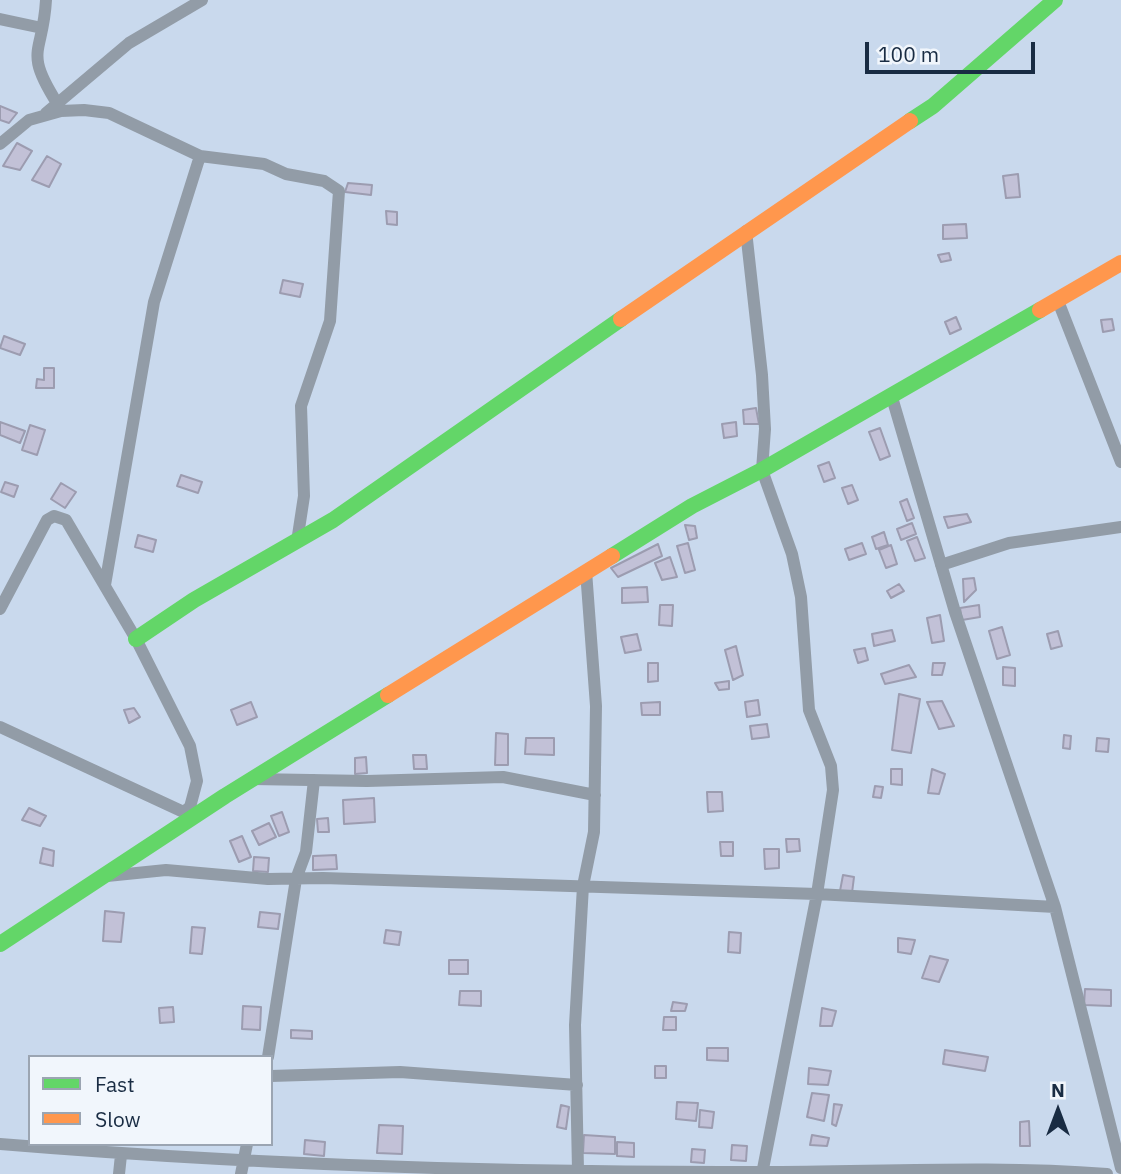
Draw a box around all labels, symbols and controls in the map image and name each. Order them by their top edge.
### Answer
scale bar [869,28,1039,72]
text: 100 m [878,40,939,68]
legend [28,1055,273,1146]
text: Fast [95,1070,135,1098]
north arrow [1023,1076,1093,1146]
text: N [1051,1078,1065,1102]
text: Slow [95,1105,141,1133]

